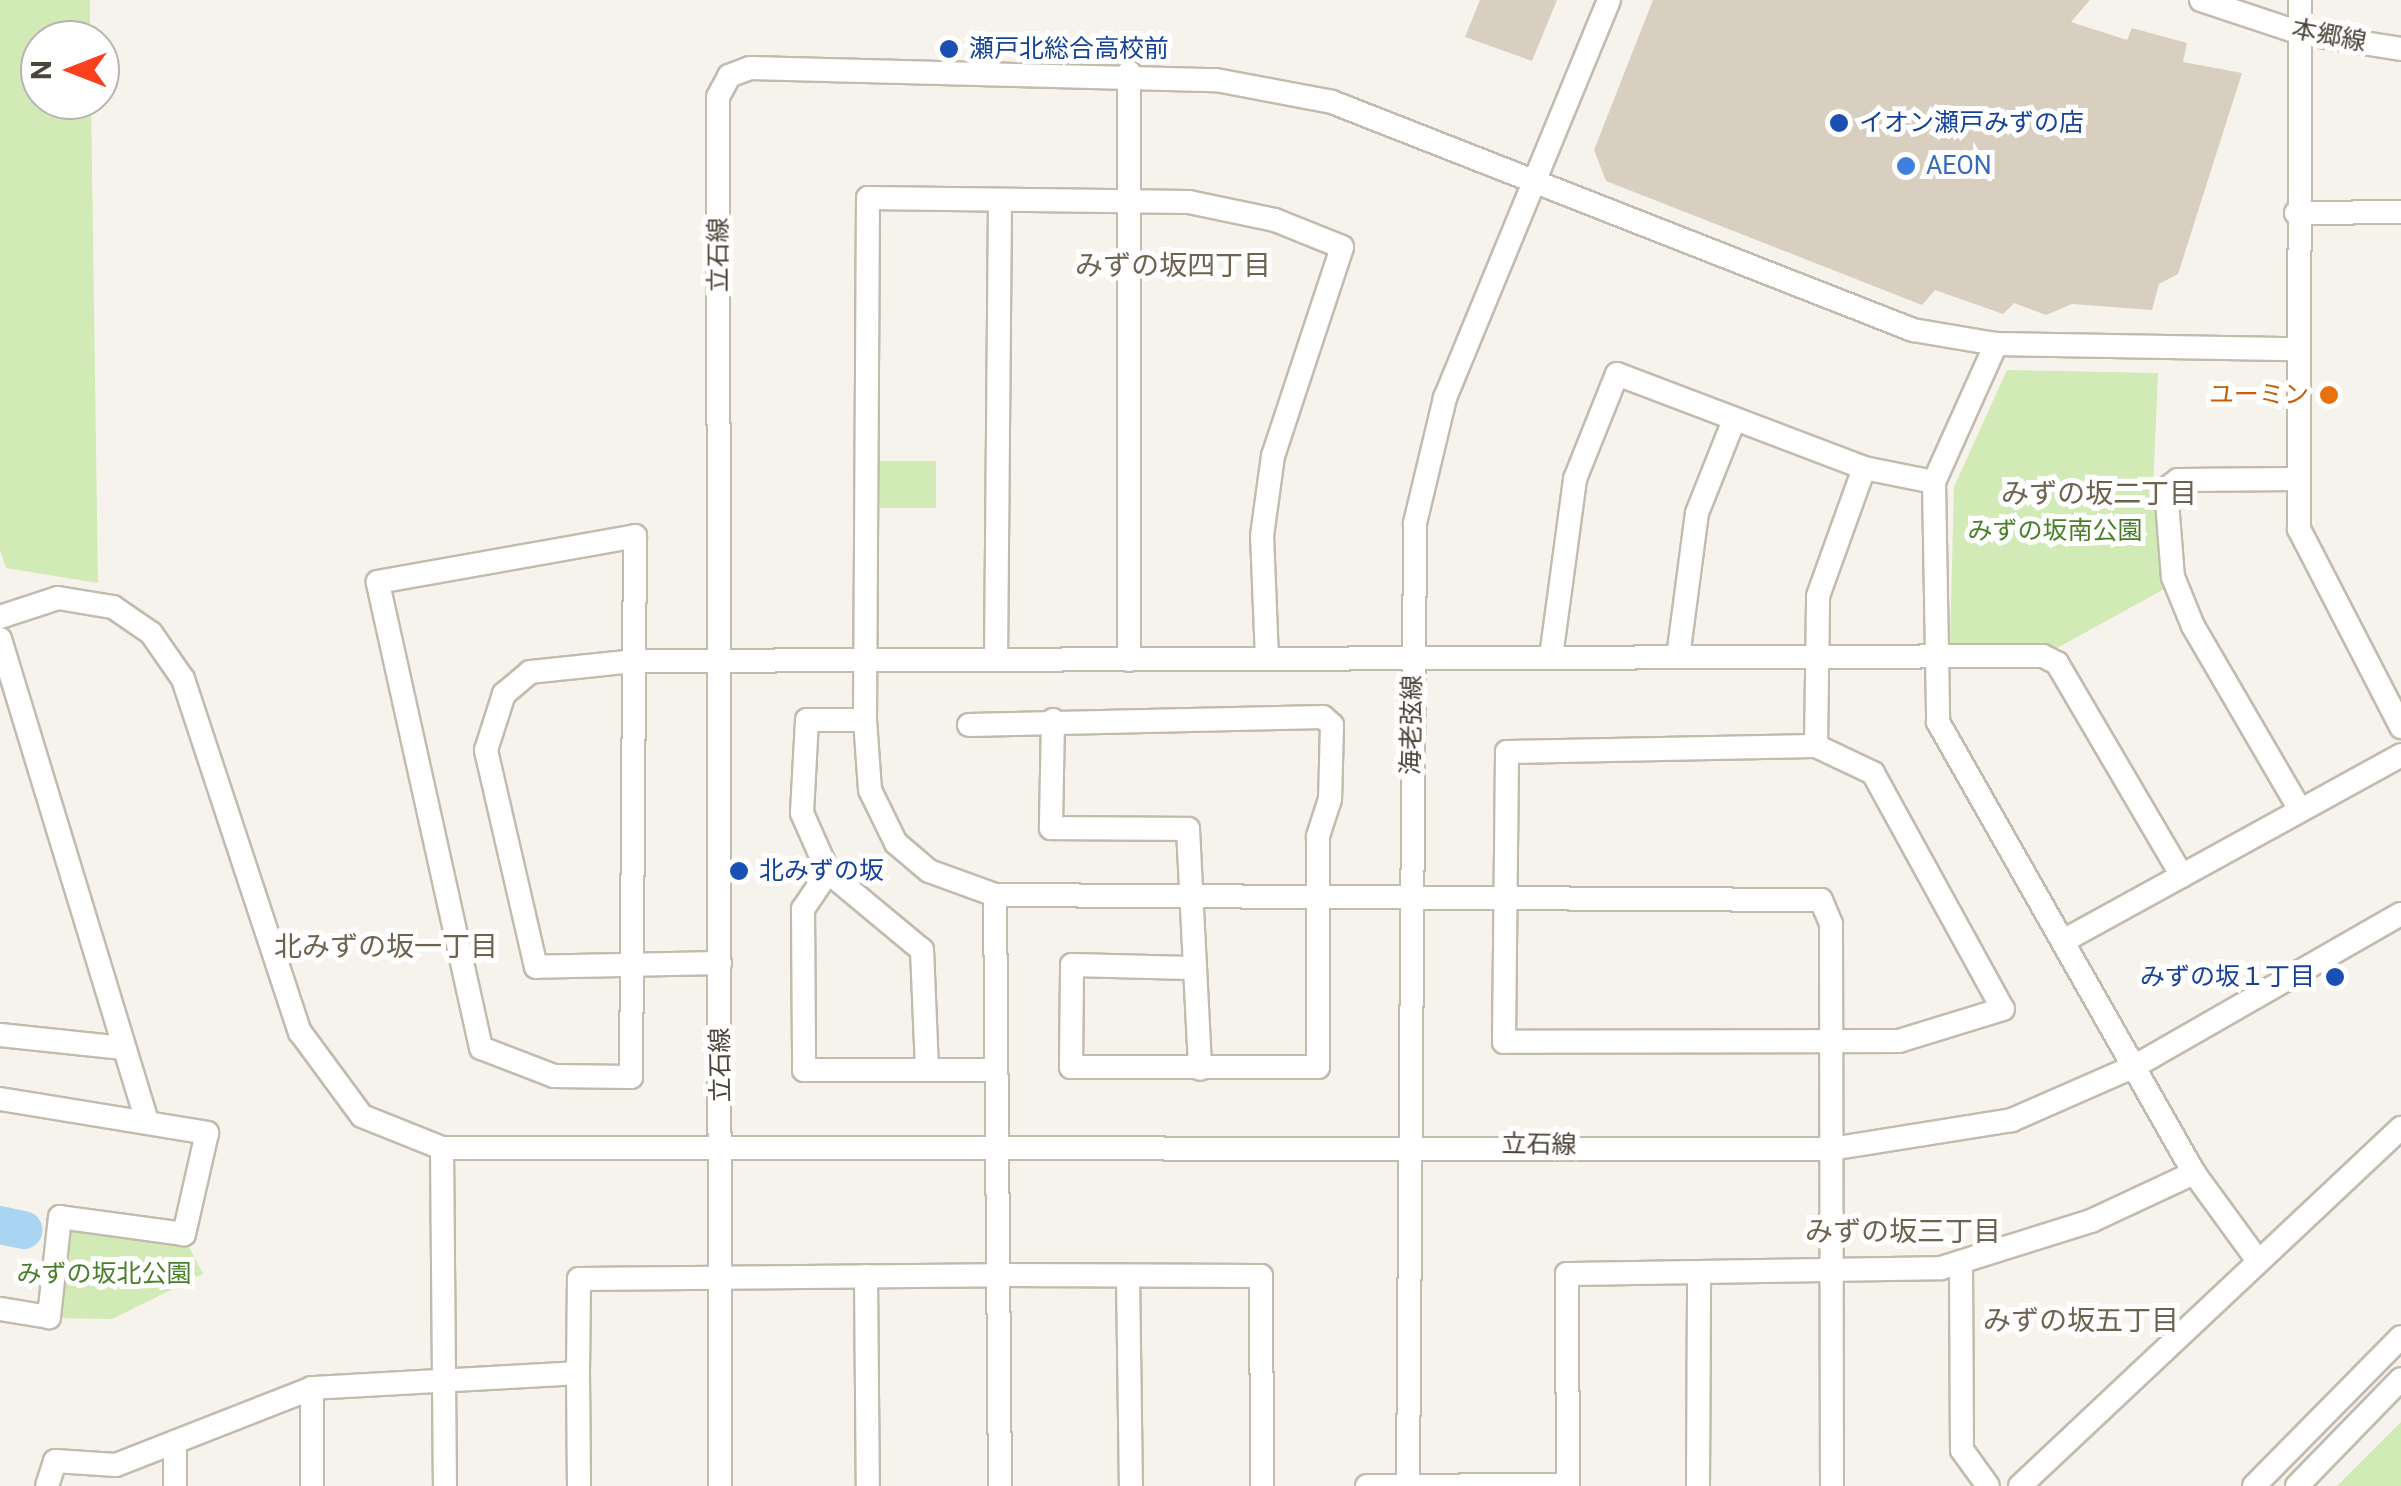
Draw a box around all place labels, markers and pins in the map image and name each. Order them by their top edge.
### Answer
place label: 瀬戸北総合高校前 [969,34,1169,64]
marker: 瀬戸北総合高校前 [938,38,960,60]
place label: イオン瀬戸みずの店 [1859,108,2084,138]
marker: イオン瀬戸みずの店 [1828,112,1850,134]
place label: AEON [1926,151,1992,181]
marker: AEON [1895,155,1917,177]
place label: ユーミン [2209,380,2309,410]
marker: ユーミン [2318,384,2340,406]
place label: 北みずの坂 [759,856,884,886]
marker: 北みずの坂 [728,860,750,882]
place label: みずの坂１丁目 [2140,962,2315,992]
marker: みずの坂１丁目 [2324,966,2346,988]

